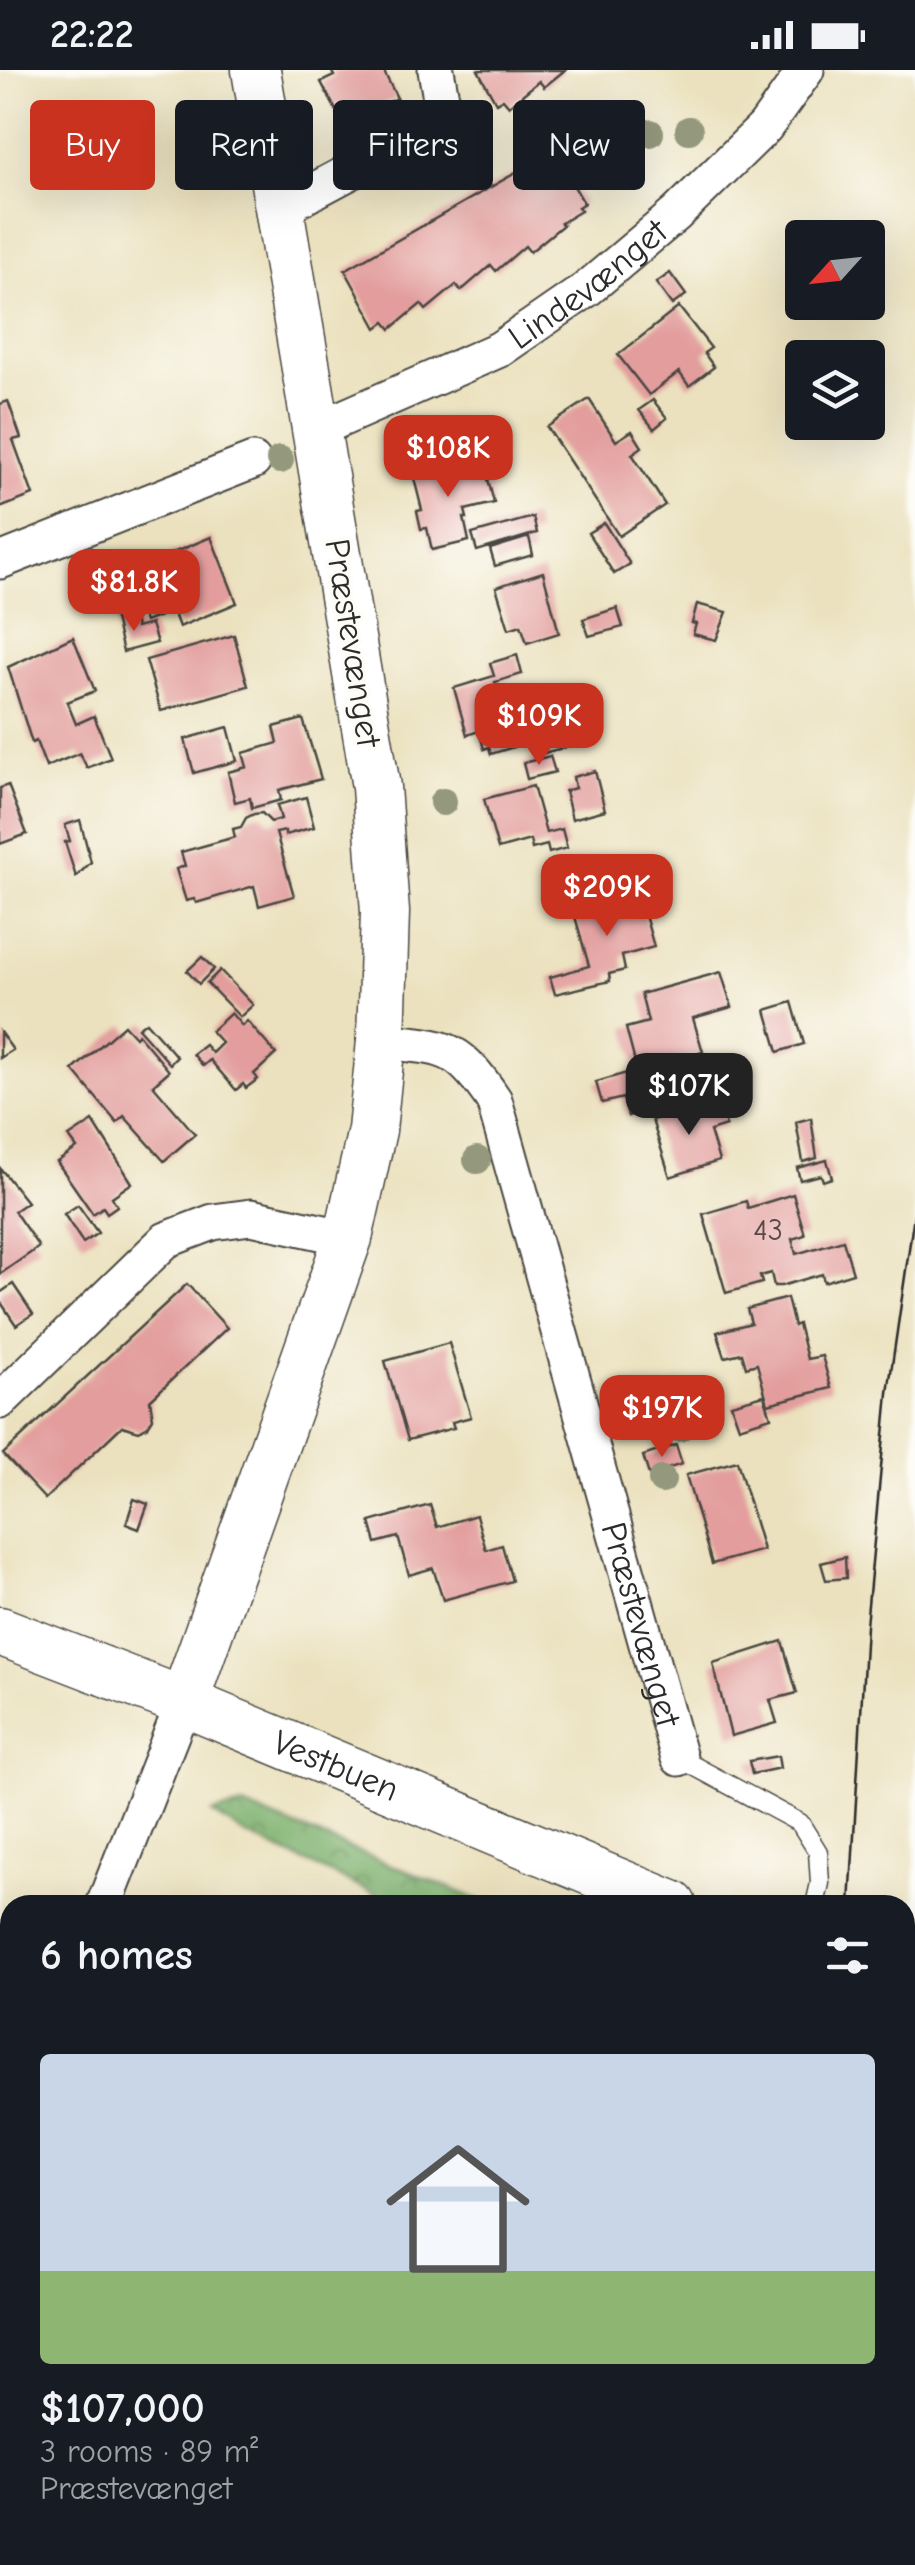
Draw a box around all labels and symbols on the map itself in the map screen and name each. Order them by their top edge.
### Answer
street label: Lindevænget [500,209,676,358]
north arrow [785,220,885,320]
pin: $108K [378,415,518,500]
street label: Præstevænget [316,536,390,751]
pin: $81.8K [53,549,215,634]
pin: $109K [469,683,609,768]
pin: $209K [537,854,677,939]
pin: $107K [619,1053,759,1138]
house number: 43 [753,1213,783,1248]
pin: $197K [592,1375,732,1460]
street label: Præstevænget [593,1517,690,1732]
street label: Vestbuen [267,1721,405,1810]

